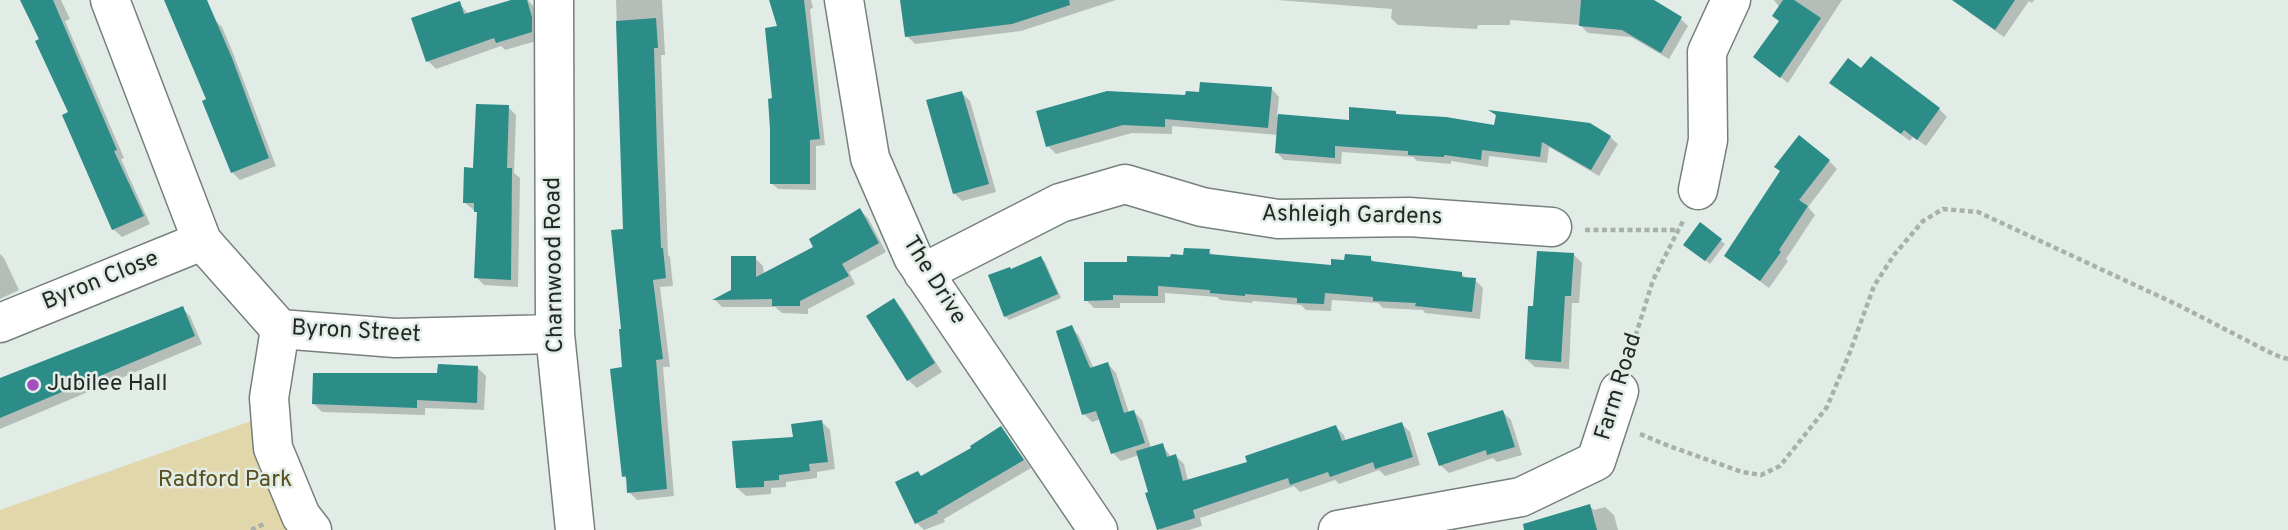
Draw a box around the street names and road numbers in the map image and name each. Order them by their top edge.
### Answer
street label: Charnwood Road [541,177,571,353]
street label: Ashleigh Gardens [1261,202,1443,232]
street label: The Drive [895,232,971,330]
street label: Byron Close [39,246,163,318]
street label: Byron Street [291,316,421,350]
street label: Farm Road [1591,330,1649,444]

